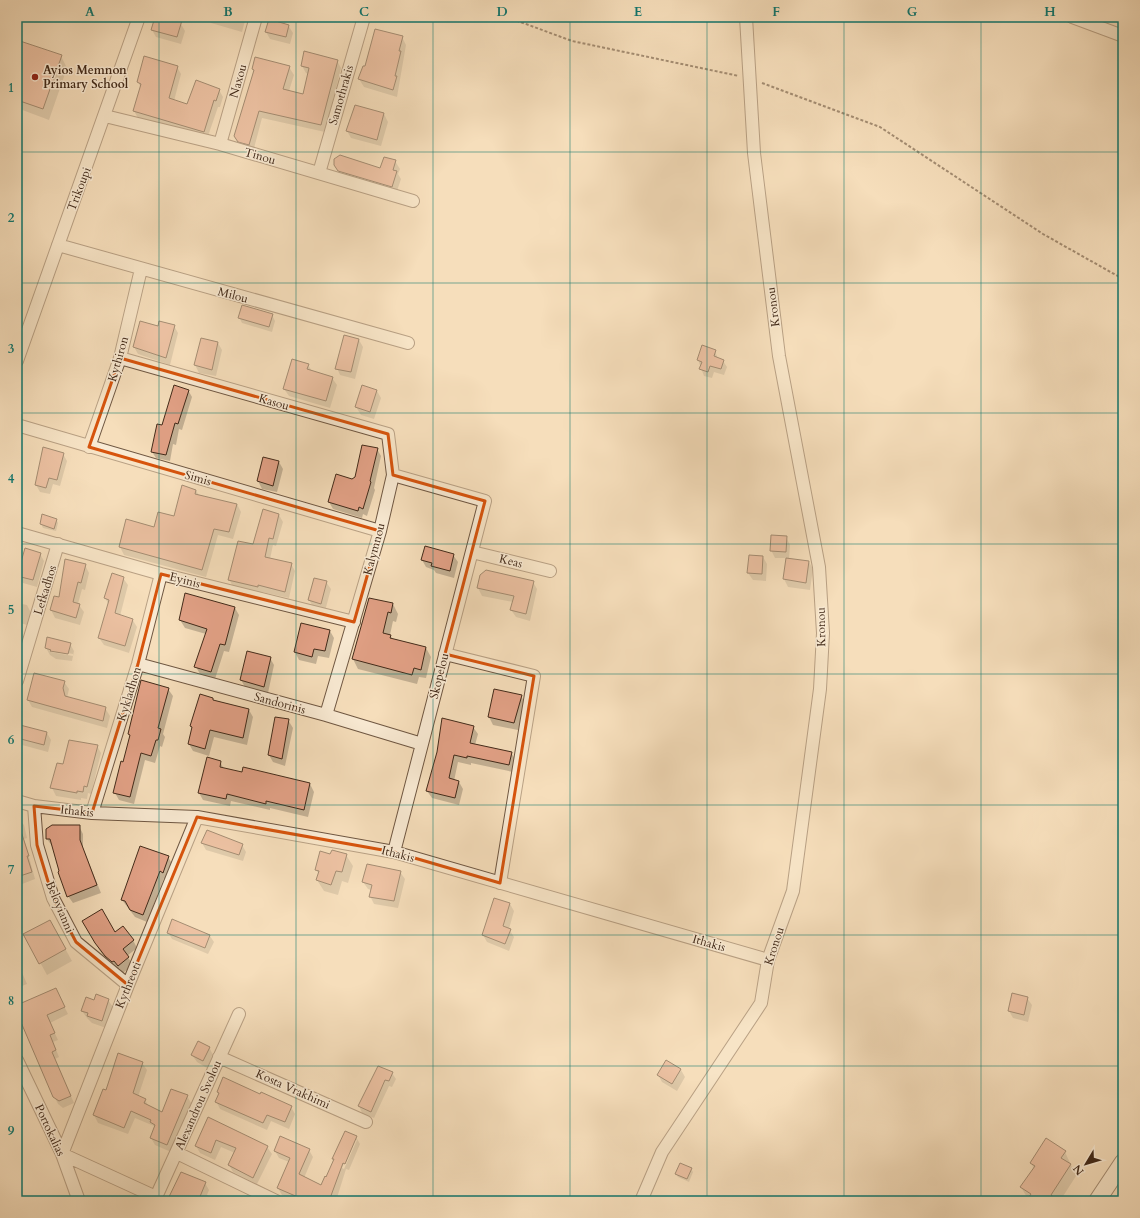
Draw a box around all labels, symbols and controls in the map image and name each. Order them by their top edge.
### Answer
text: A [85,3,95,21]
text: B [223,3,233,21]
text: C [359,3,369,21]
text: D [496,3,508,21]
text: E [634,3,642,21]
text: F [772,3,780,21]
text: G [907,3,918,21]
text: H [1044,3,1056,21]
place label: Ayios Memnon Primary School [43,62,129,92]
street label: Naxou [226,62,251,100]
street label: Samothrakis [325,63,357,127]
marker: Ayios Memnon Primary School [30,72,40,82]
text: 1 [8,79,14,97]
street label: Tinou [242,144,278,168]
street label: Trikoupi [63,164,95,213]
text: 2 [8,209,15,227]
street label: Milou [216,283,250,307]
street label: Kronou [763,286,783,328]
street label: Kythiron [104,334,132,384]
text: 3 [8,340,15,358]
street label: Kasou [257,390,292,414]
street label: Simis [183,467,213,489]
text: 4 [8,470,15,488]
street label: Kalymnou [359,521,389,577]
street label: Keas [498,550,524,572]
street label: Lefkadhos [30,563,60,617]
street label: Eyinis [168,568,202,592]
text: 5 [8,601,14,619]
street label: Kronou [813,607,829,647]
street label: Skopelou [426,651,453,701]
street label: Kykladhon [113,665,145,723]
street label: Sandorinis [252,688,308,718]
text: 6 [8,731,15,749]
street label: Ithakis [60,801,94,821]
street label: Ithakis [380,842,416,866]
text: 7 [8,861,15,879]
street label: Beloyianni [42,879,78,936]
street label: Kronou [760,924,788,967]
street label: Ithakis [691,931,727,955]
street label: Kythreoti [111,959,145,1011]
text: 8 [8,992,14,1010]
street label: Alexandrou Svolou [171,1057,225,1152]
street label: Kosta Vrakhimi [253,1065,333,1113]
street label: Portokalias [31,1101,69,1159]
text: 9 [8,1122,15,1140]
north arrow [1066,1144,1106,1184]
text: N [1069,1161,1087,1178]

